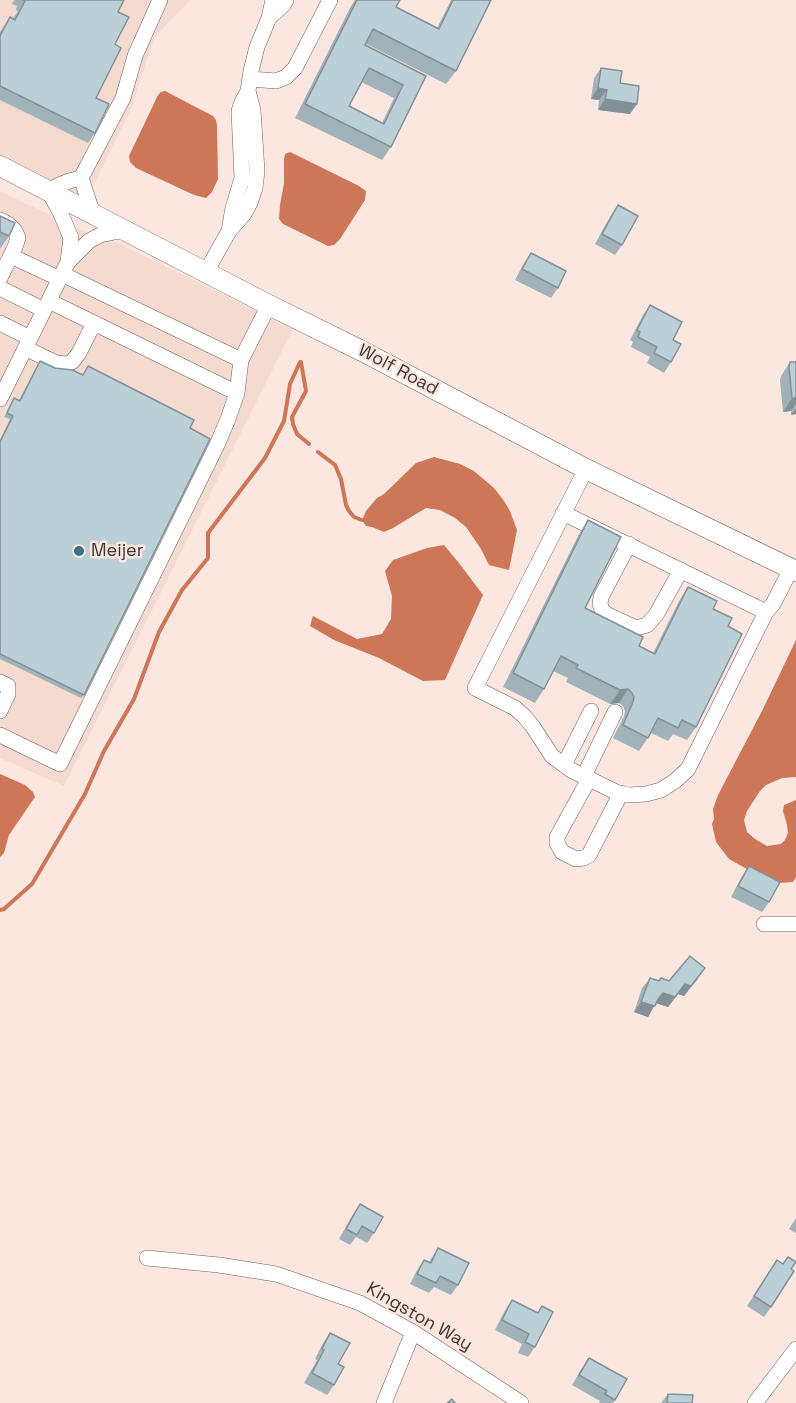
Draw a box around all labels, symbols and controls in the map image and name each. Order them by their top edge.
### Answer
street label: Wolf Road [354,340,442,400]
place label: Meijer [91,540,144,562]
marker: Meijer [72,544,86,558]
street label: Kingston Way [362,1278,476,1356]

